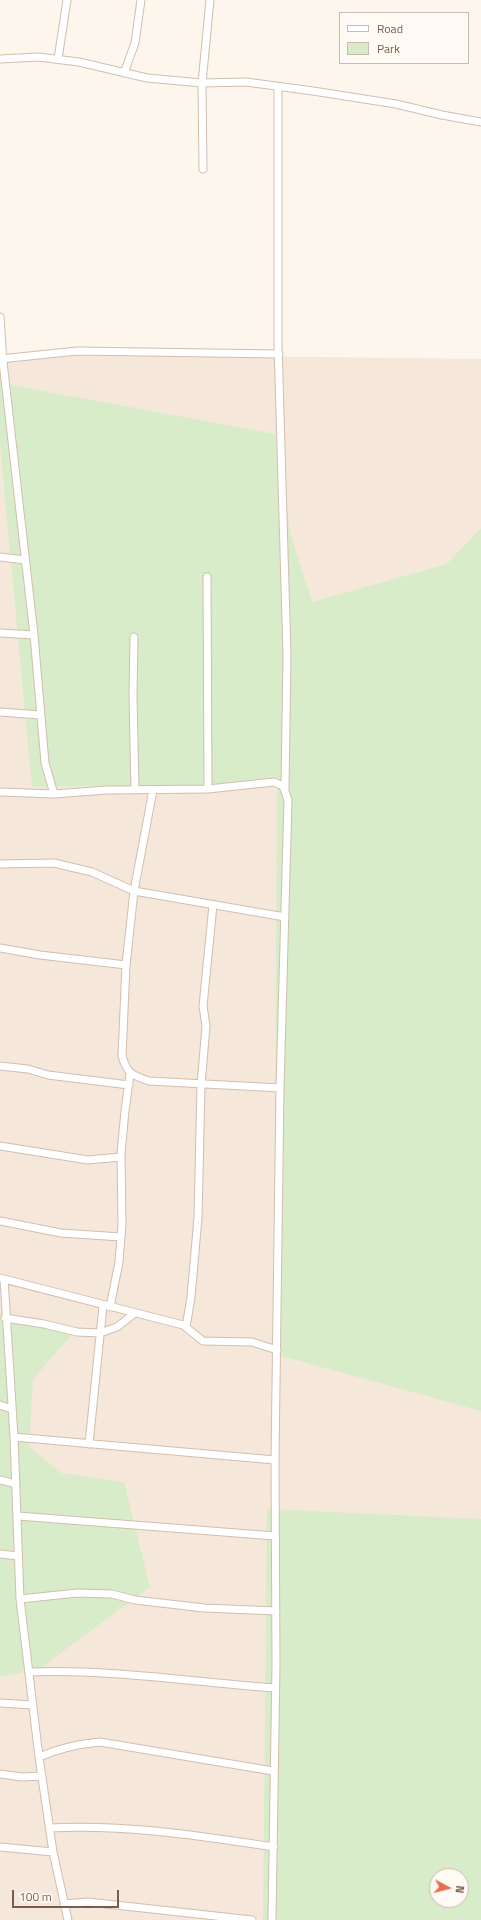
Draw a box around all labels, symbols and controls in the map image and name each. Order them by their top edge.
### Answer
legend [339,12,469,64]
text: Road [377,19,403,38]
text: Park [377,39,400,58]
north arrow [429,1868,469,1908]
scale bar [14,1882,121,1908]
text: N [452,1885,468,1894]
text: 100 m [19,1887,52,1906]

